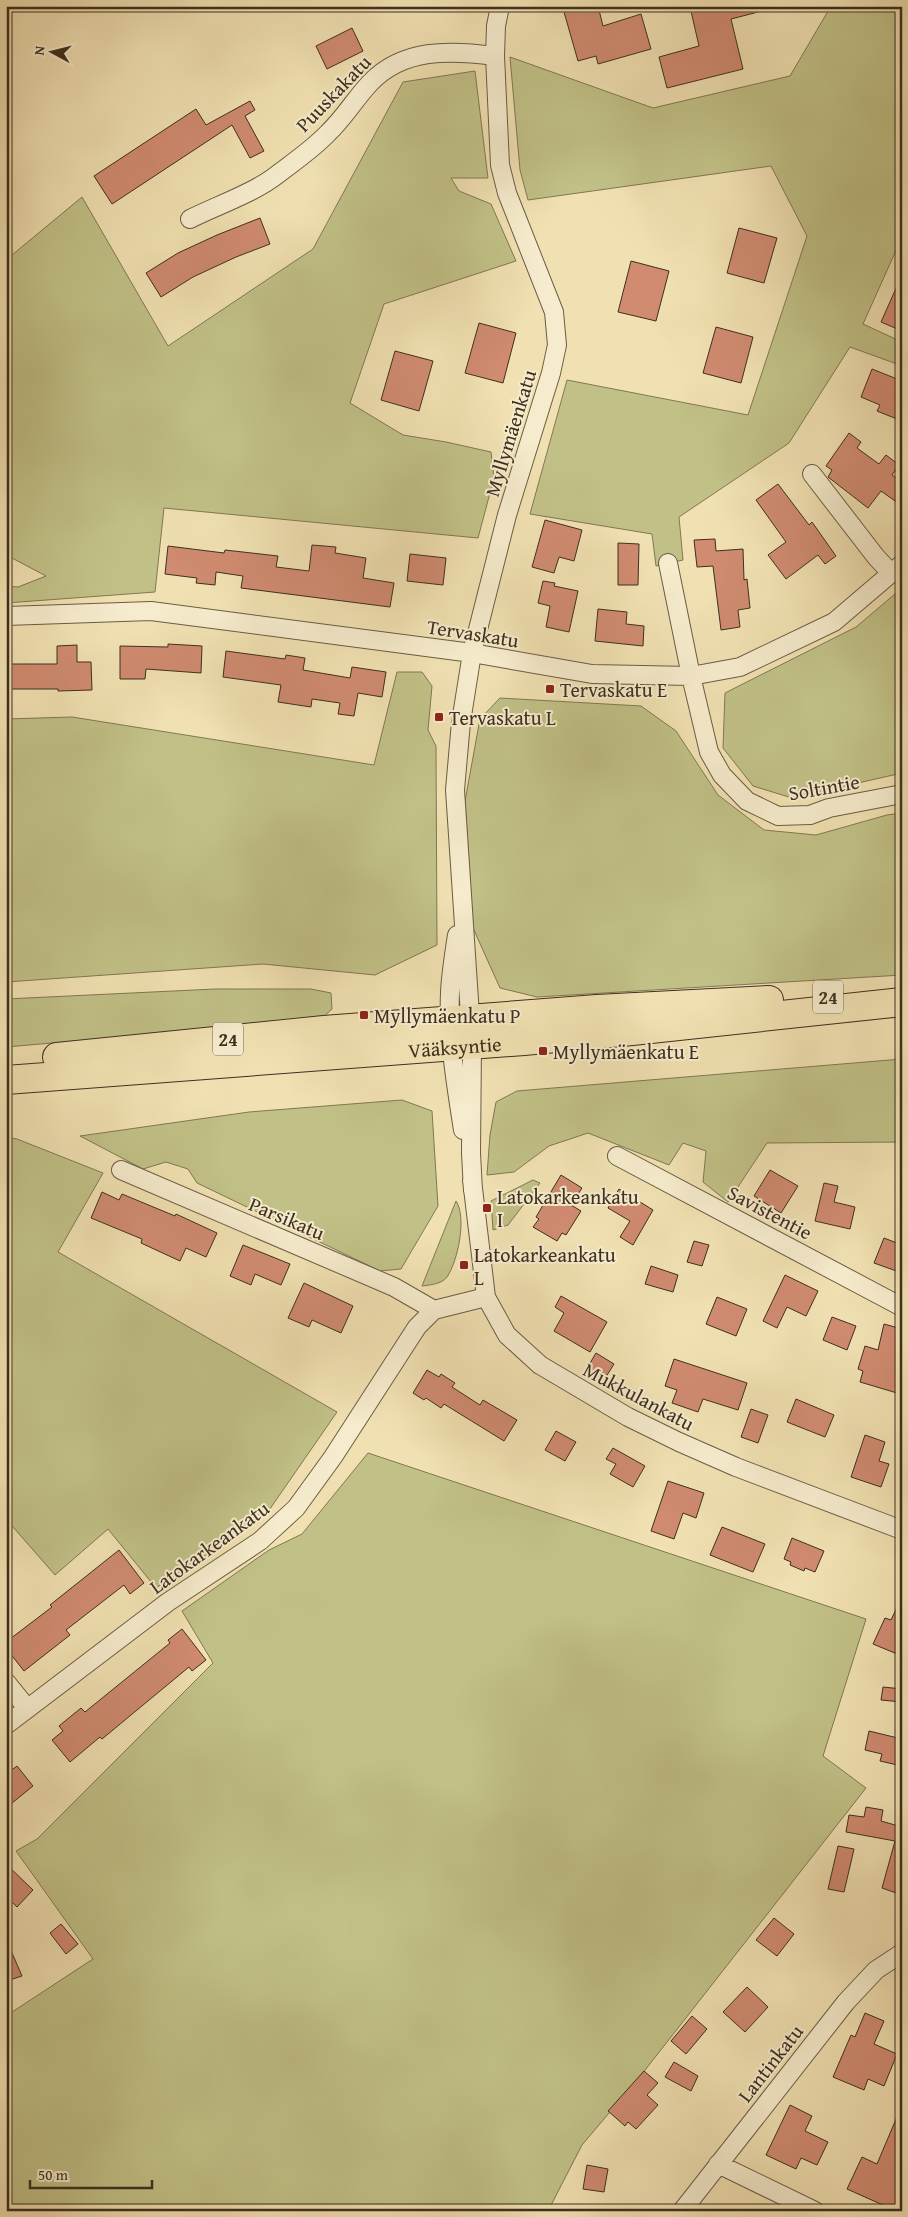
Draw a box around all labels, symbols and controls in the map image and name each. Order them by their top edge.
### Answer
north arrow [28,28,78,78]
text: N [29,44,50,56]
street label: Puuskakatu [289,48,377,138]
street label: Myllymäenkatu [477,366,543,500]
street label: Tervaskatu [425,611,521,655]
place label: Tervaskatu E [560,675,667,704]
marker: Tervaskatu E [544,683,556,695]
place label: Tervaskatu L [449,703,556,732]
marker: Tervaskatu L [433,711,445,723]
street label: Soltintie [786,767,862,807]
road number: 24 [813,980,843,1014]
place label: Myllymäenkatu P [374,1001,521,1030]
marker: Myllymäenkatu P [358,1009,370,1021]
road number: 24 [213,1022,243,1056]
street label: Vääksyntie [407,1028,502,1064]
place label: Myllymäenkatu E [553,1037,699,1066]
marker: Myllymäenkatu E [537,1045,549,1057]
street label: Savistentie [723,1178,817,1246]
place label: Latokarkeankatu I [497,1182,639,1234]
street label: Parsikatu [245,1189,329,1247]
marker: Latokarkeankatu I [481,1202,493,1214]
place label: Latokarkeankatu L [474,1240,616,1292]
marker: Latokarkeankatu L [458,1259,470,1271]
street label: Mukkulankatu [578,1355,700,1438]
street label: Latokarkeankatu [143,1494,275,1600]
street label: Lantinkatu [730,2018,810,2108]
scale bar [30,2157,152,2189]
text: 50 m [38,2164,69,2185]

